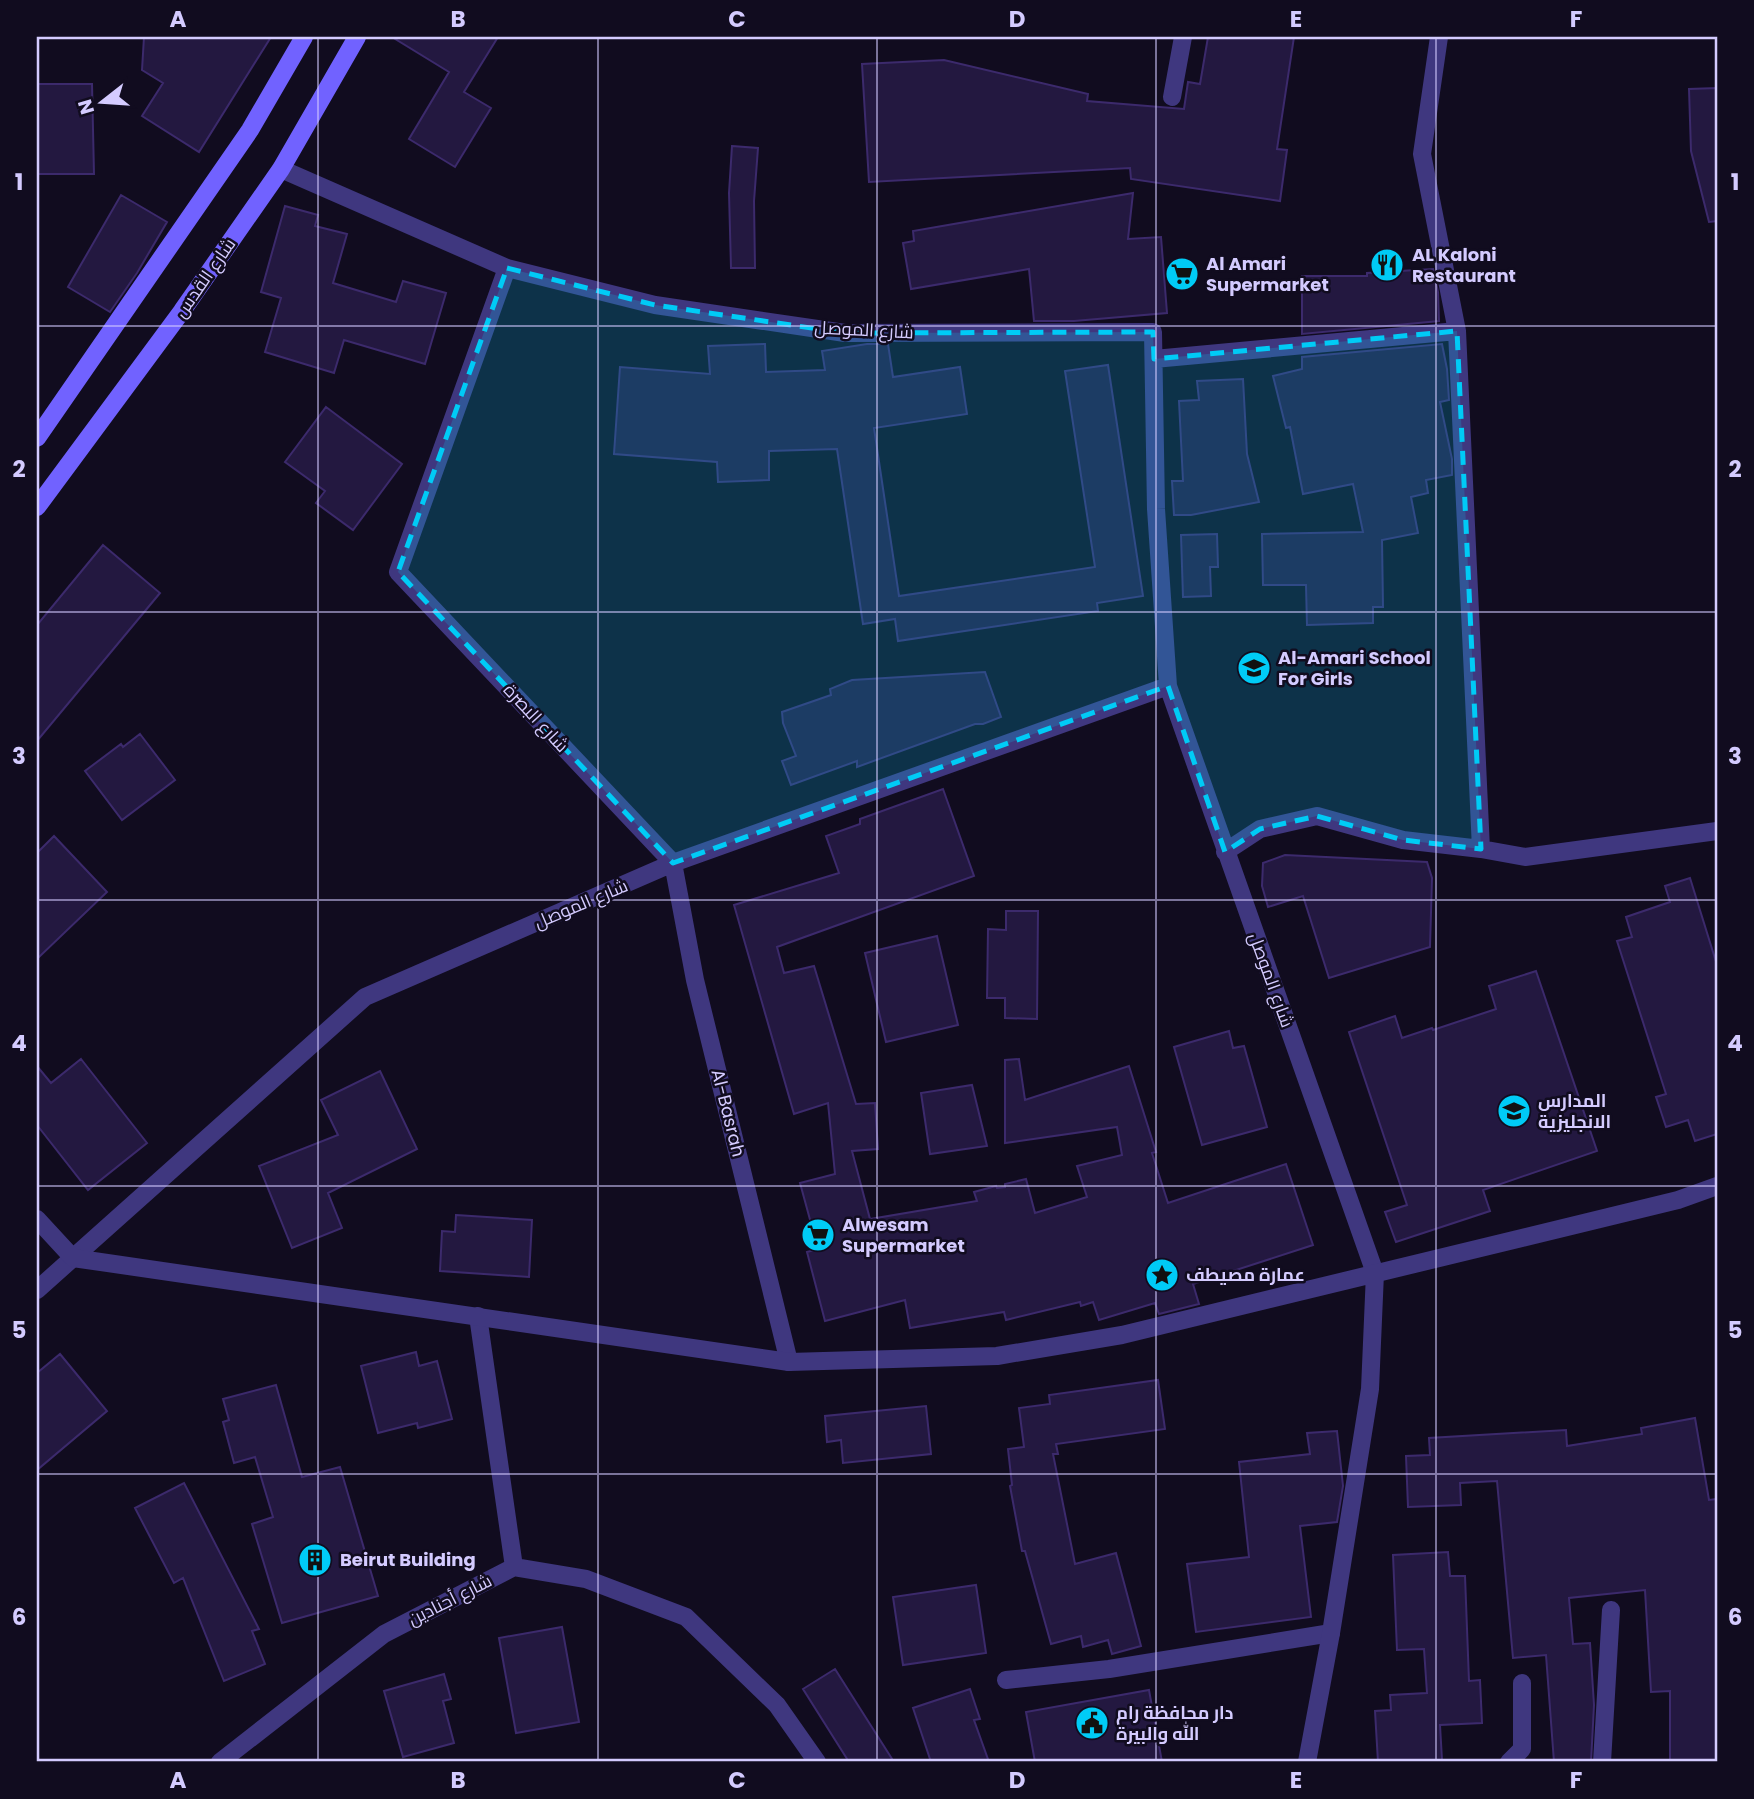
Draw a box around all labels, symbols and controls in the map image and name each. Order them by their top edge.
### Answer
text: A [170,3,187,35]
text: B [450,3,466,35]
text: C [728,3,746,35]
text: D [1009,3,1025,35]
text: E [1290,3,1302,35]
text: F [1570,3,1582,35]
north arrow [66,66,136,136]
text: N [71,96,101,118]
text: 1 [15,166,23,198]
text: 1 [1731,166,1739,198]
street label: شارع القدس [168,233,241,323]
place label: AL Kaloni Restaurant [1412,242,1516,288]
restaurant icon: AL Kaloni Restaurant [1368,246,1406,284]
place label: Al Amari Supermarket [1206,251,1329,297]
supermarket icon: Al Amari Supermarket [1163,255,1201,293]
street label: شارع الموصل [814,314,914,345]
text: 2 [12,453,26,485]
text: 2 [1728,453,1742,485]
place label: Al-Amari School For Girls [1278,645,1431,691]
school or university icon: Al-Amari School For Girls [1235,649,1273,687]
street label: شارع البصرة [498,678,575,757]
text: 3 [12,740,26,772]
text: 3 [1728,740,1742,772]
street label: شارع الموصل [530,873,631,934]
street label: شارع الموصل [1243,929,1300,1031]
text: 4 [11,1027,27,1059]
text: 4 [1727,1027,1743,1059]
street label: Al-Basrah [706,1066,751,1159]
place label: المدارس الانجليزية [1538,1088,1611,1134]
school or university icon: المدارس الانجليزية [1495,1092,1533,1130]
place label: Alwesam Supermarket [842,1212,965,1258]
supermarket icon: Alwesam Supermarket [799,1216,837,1254]
place icon: عمارة مصيطف [1143,1256,1181,1294]
place label: عمارة مصيطف [1186,1262,1305,1287]
text: 5 [12,1314,26,1346]
text: 5 [1728,1314,1742,1346]
building icon: Beirut Building [296,1541,334,1579]
place label: Beirut Building [340,1547,476,1572]
street label: شارع أجنادين [403,1568,496,1631]
text: 6 [12,1601,26,1633]
text: 6 [1728,1601,1742,1633]
place label: دار محافظة رام الله والبيرة [1116,1700,1234,1746]
public building icon: دار محافظة رام الله والبيرة [1073,1704,1111,1742]
text: A [170,1764,187,1796]
text: B [450,1764,466,1796]
text: C [728,1764,746,1796]
text: D [1009,1764,1025,1796]
text: E [1290,1764,1302,1796]
text: F [1570,1764,1582,1796]

